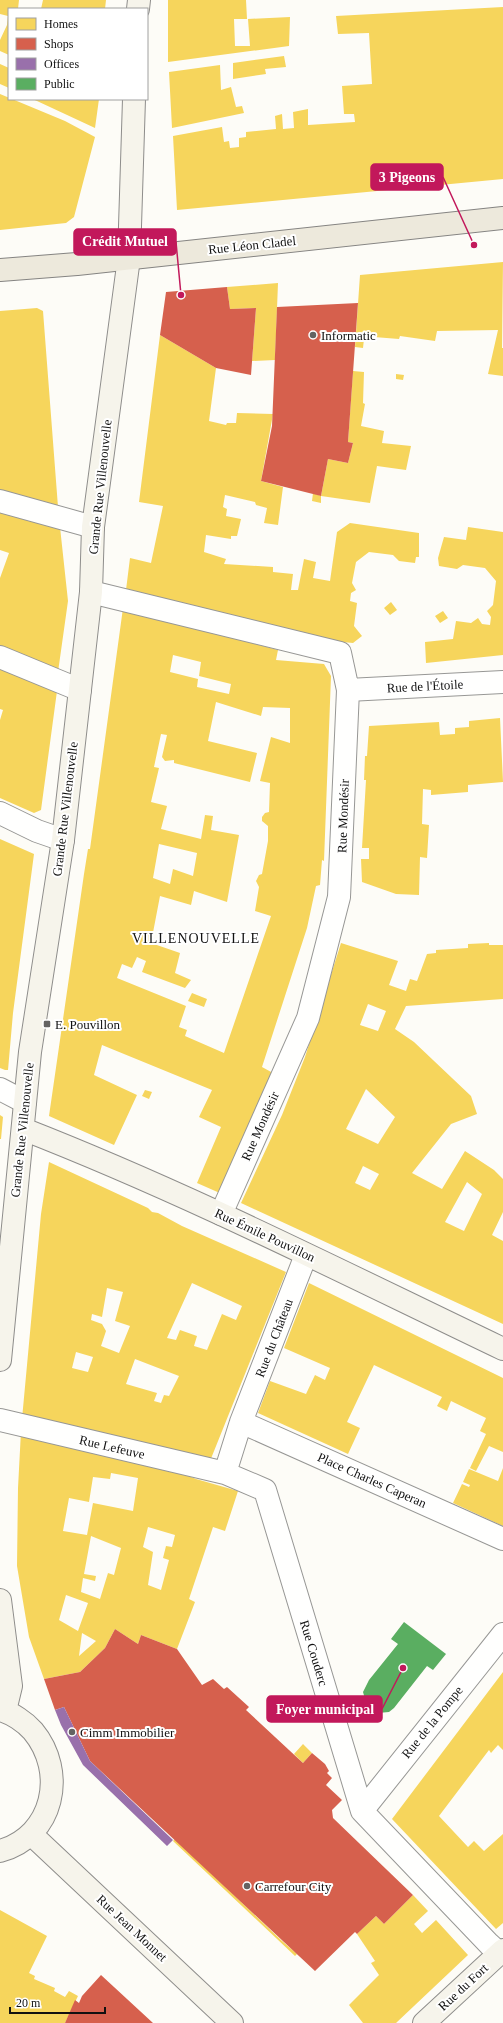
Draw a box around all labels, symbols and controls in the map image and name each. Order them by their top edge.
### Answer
legend [8,8,148,100]
text: Homes [44,17,78,31]
text: Shops [44,37,74,51]
text: Offices [44,57,79,71]
text: Public [44,77,75,91]
callout: 3 Pigeons [371,164,443,190]
text: 3 Pigeons [379,170,436,185]
callout: Crédit Mutuel [74,229,176,255]
street label: Rue Léon Cladel [207,233,297,257]
text: Crédit Mutuel [82,234,168,249]
place label: Informatic [321,328,376,343]
marker: Informatic [308,330,318,340]
street label: Grande Rue Villenouvelle [85,419,115,555]
street label: Rue de l'Étoile [386,676,464,695]
street label: Grande Rue Villenouvelle [49,741,81,877]
street label: Rue Mondésir [334,778,352,853]
district label: VILLENOUVELLE [132,931,260,946]
place label: E. Pouvillon [55,1017,121,1032]
marker: E. Pouvillon [42,1019,52,1029]
street label: Grande Rue Villenouvelle [7,1062,37,1198]
street label: Rue Mondésir [238,1089,282,1163]
street label: Rue Émile Pouvillon [212,1205,318,1265]
street label: Rue du Château [252,1296,296,1379]
street label: Rue Lefeuve [78,1432,146,1462]
street label: Place Charles Caperan [315,1449,429,1511]
street label: Rue Couderc [297,1618,331,1688]
street label: Rue de la Pompe [398,1683,466,1761]
callout: Foyer municipal [267,1696,382,1722]
text: Foyer municipal [276,1702,374,1717]
place label: Cimm Immobilier [80,1725,175,1740]
marker: Cimm Immobilier [67,1727,77,1737]
place label: Carrefour City [255,1879,332,1894]
marker: Carrefour City [242,1881,252,1891]
street label: Rue Jean Monnet [94,1891,171,1965]
street label: Rue du Fort [435,1960,491,2014]
scale bar [10,1989,105,2015]
text: 20 m [16,1996,41,2010]

